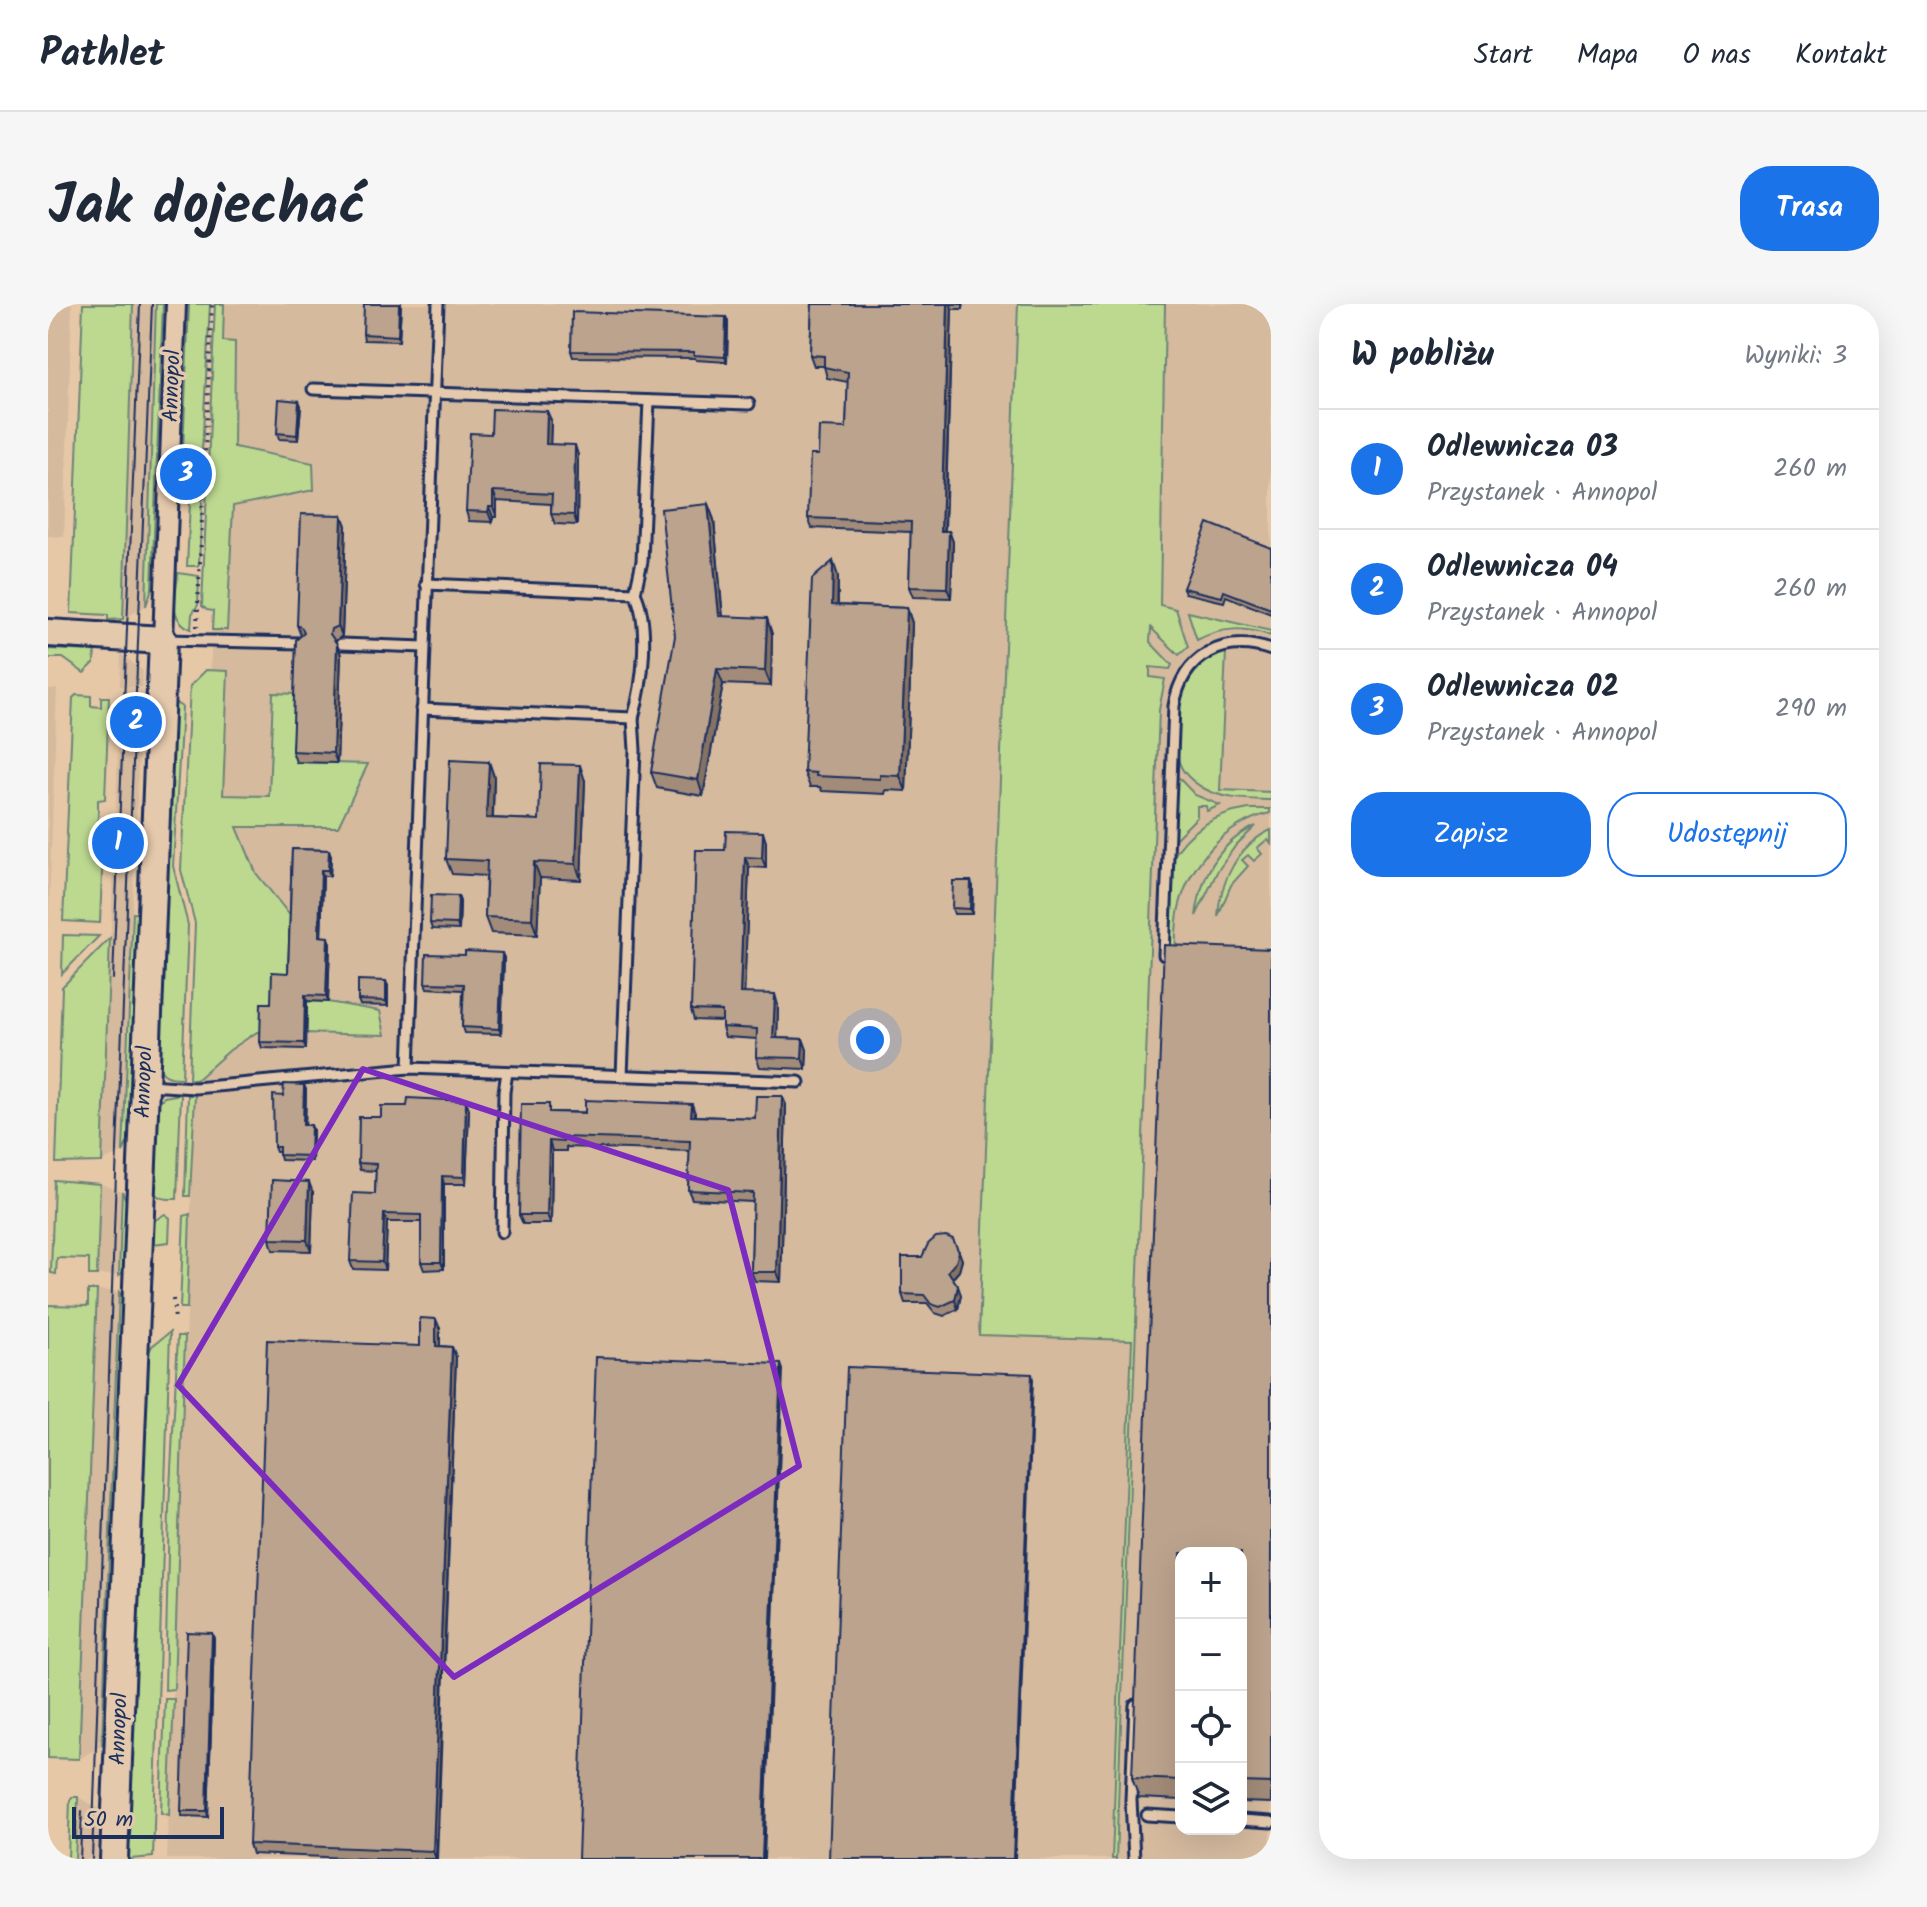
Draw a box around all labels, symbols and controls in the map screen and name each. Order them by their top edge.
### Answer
text: Pathlet [40,25,165,85]
text: Start [1474,33,1533,78]
text: Mapa [1577,33,1639,78]
text: O nas [1683,33,1751,78]
text: Kontakt [1795,33,1887,78]
text: Jak dojechać [48,163,366,253]
button: Trasa [1740,166,1879,251]
text: W pobliżu [1351,329,1494,383]
text: Wyniki: 3 [1744,335,1847,377]
street label: Annopol [154,348,192,423]
text: Odlewnicza 03 [1427,424,1618,472]
pin: 3 [160,444,212,504]
text: 1 [1373,448,1381,490]
text: 260 m [1773,448,1847,490]
text: Przystanek · Annopol [1427,472,1657,514]
text: Odlewnicza 04 [1427,544,1618,592]
text: 2 [1369,568,1385,610]
text: 260 m [1773,568,1847,610]
text: Przystanek · Annopol [1427,592,1657,634]
text: Odlewnicza 02 [1427,664,1619,712]
text: 3 [1370,688,1384,730]
text: 290 m [1775,688,1847,730]
pin: 2 [110,692,162,752]
text: Przystanek · Annopol [1427,712,1657,754]
button: Zapisz [1351,792,1591,877]
button: Udostępnij [1607,792,1847,877]
pin: 1 [92,813,144,873]
your location [850,1020,890,1060]
street label: Annopol [126,1044,164,1119]
map controls [1175,1547,1247,1835]
button: + [1175,1547,1247,1619]
button: − [1175,1619,1247,1691]
street label: Annopol [101,1691,139,1766]
button: locate [1175,1691,1247,1763]
button: layers [1175,1763,1247,1835]
scale bar [72,1803,224,1839]
text: 50 m [84,1803,133,1838]

